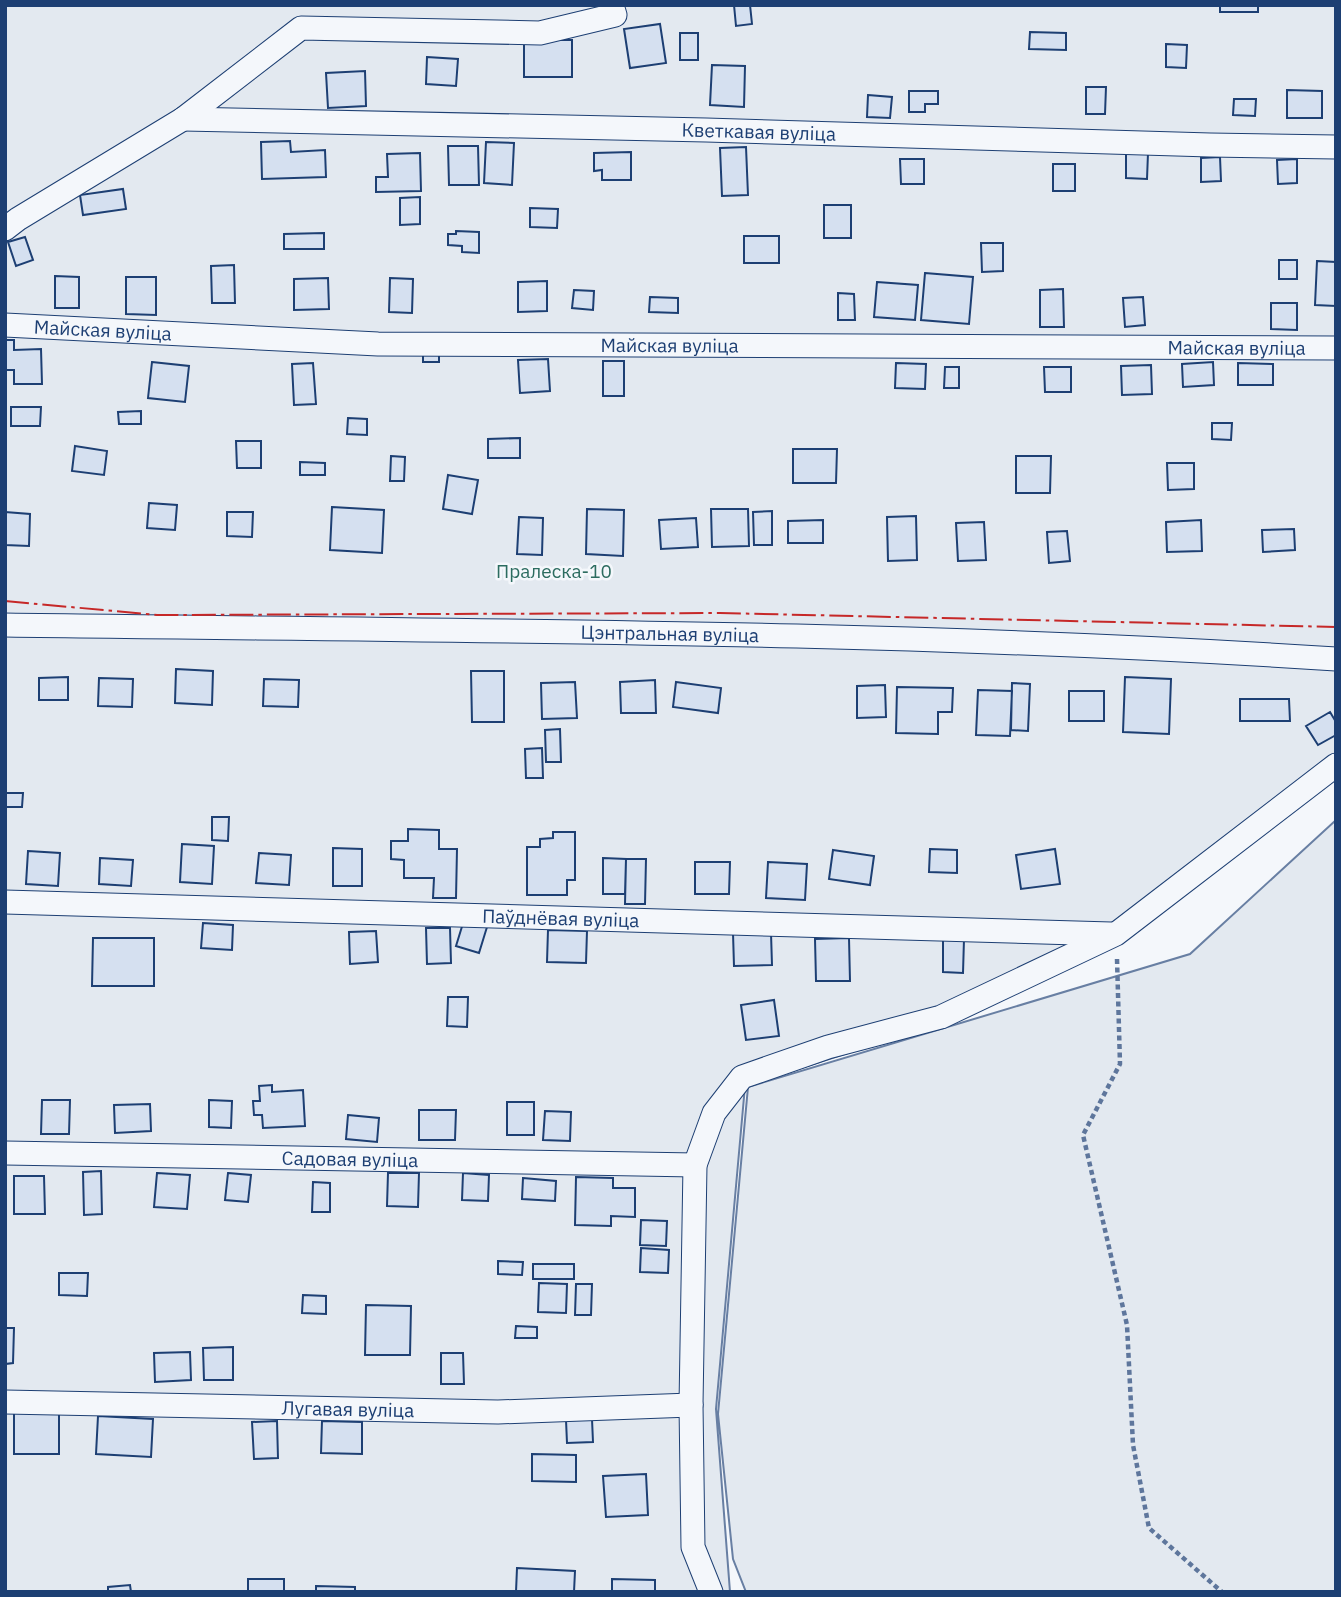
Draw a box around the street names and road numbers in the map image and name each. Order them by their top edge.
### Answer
street label: Кветкавая вуліца [681,117,836,146]
street label: Майская вуліца [33,314,172,345]
street label: Майская вуліца [600,333,739,358]
street label: Майская вуліца [1167,335,1306,360]
street label: Цэнтральная вуліца [581,620,759,647]
street label: Паўднёвая вуліца [482,904,640,932]
street label: Садовая вуліца [282,1146,418,1172]
street label: Лугавая вуліца [281,1396,414,1422]

